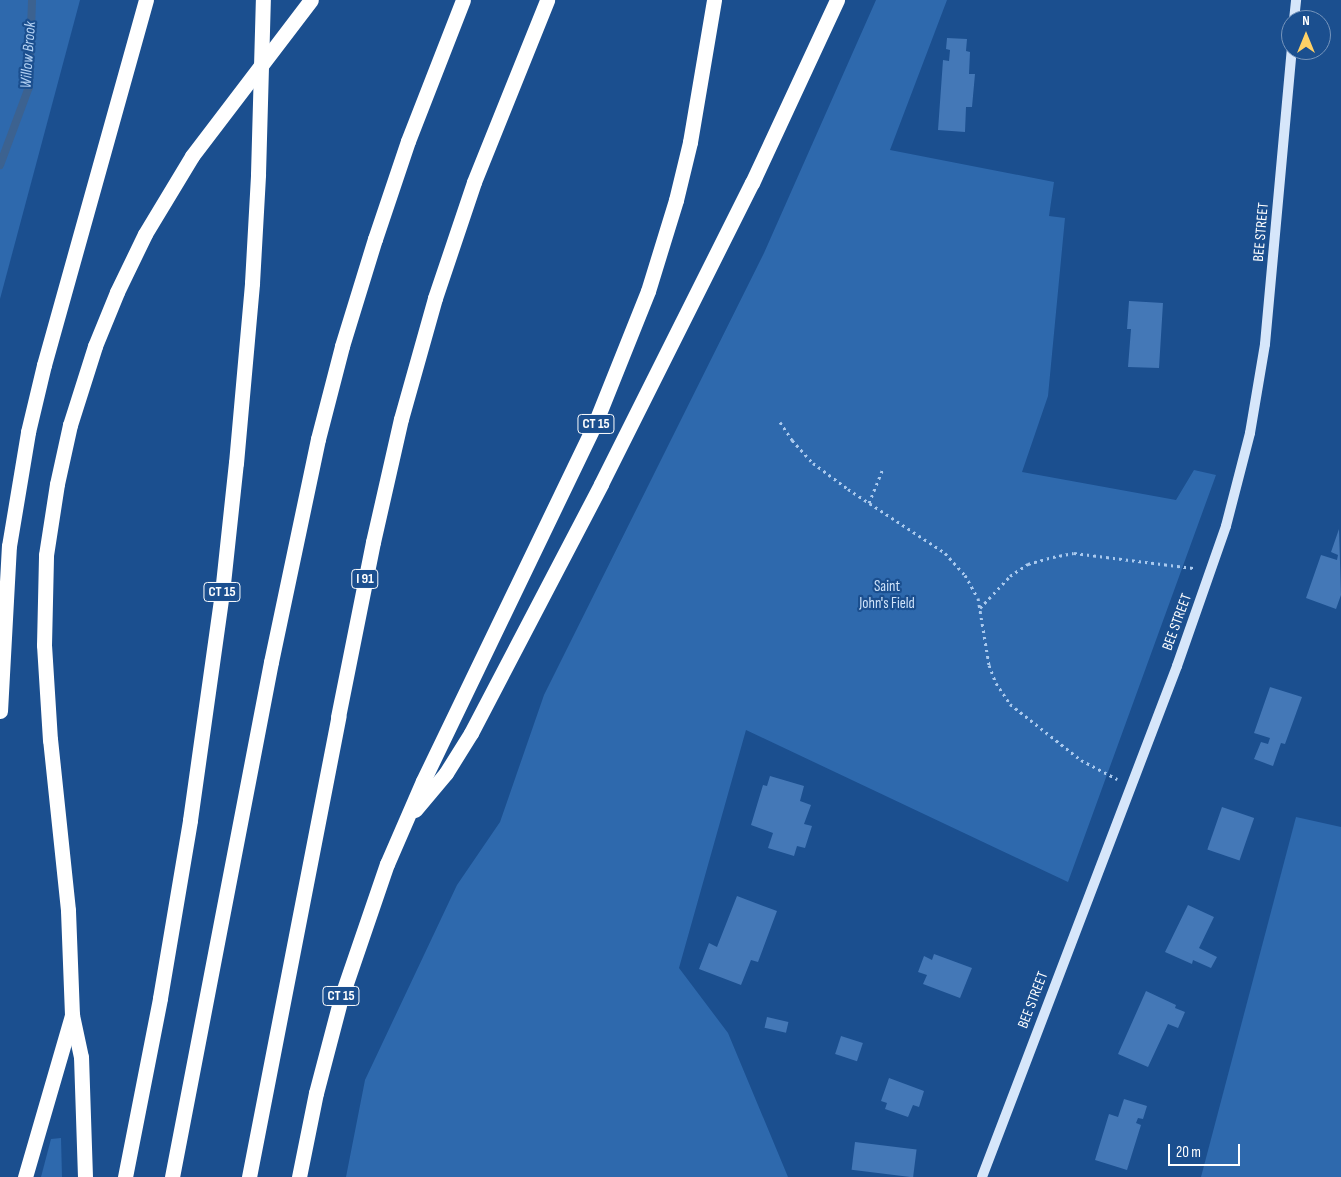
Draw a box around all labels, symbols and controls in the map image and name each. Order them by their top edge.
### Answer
north arrow [1281,10,1331,60]
text: N [1302,12,1310,29]
water label: Willow Brook [17,21,41,89]
street label: BEE STREET [1249,202,1273,262]
road number: CT 15 [577,412,615,436]
road number: I 91 [351,568,379,590]
park label: Saint John's Field [859,577,915,612]
road number: CT 15 [203,580,241,604]
street label: BEE STREET [1158,591,1196,653]
street label: BEE STREET [1014,969,1052,1031]
road number: CT 15 [322,984,360,1008]
scale bar [1171,1134,1244,1166]
text: 20 m [1176,1143,1201,1162]

